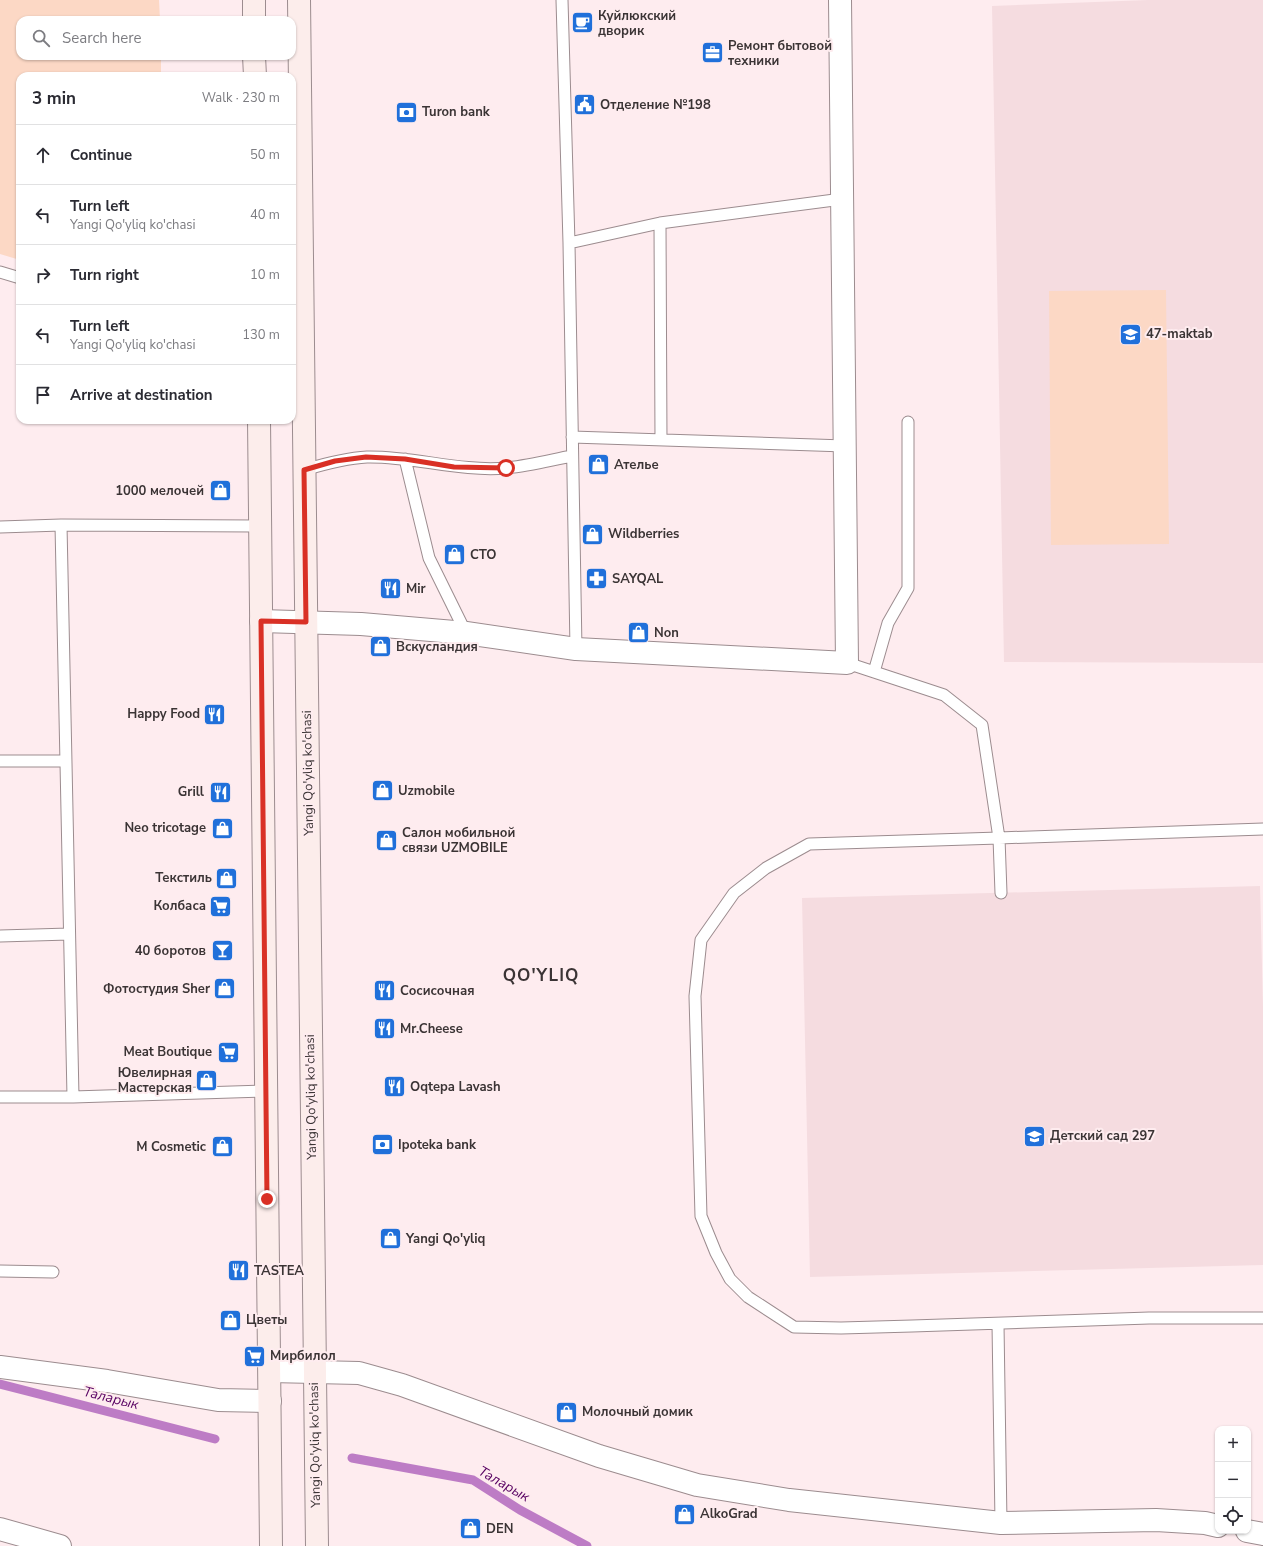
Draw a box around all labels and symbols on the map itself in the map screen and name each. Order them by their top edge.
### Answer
place label: Куйлюкский дворик [598,7,676,40]
cafe icon: Куйлюкский дворик [569,10,595,36]
place label: Ремонт бытовой техники [728,37,832,70]
office icon: Ремонт бытовой техники [700,40,726,66]
public building icon: Отделение №198 [571,92,597,118]
place label: Отделение №198 [600,96,711,114]
bank icon: Turon bank [393,99,419,125]
place label: Turon bank [422,103,491,121]
school or university icon: 47-maktab [1118,321,1144,347]
place label: 47-maktab [1146,325,1213,343]
shop icon: Ателье [585,452,611,478]
place label: Ателье [614,456,659,474]
route start [497,459,515,477]
shop icon: 1000 мелочей [207,478,233,504]
place label: 1000 мелочей [115,482,204,500]
shop icon: Wildberries [580,521,606,547]
place label: Wildberries [608,525,679,543]
shop icon: CTO [442,542,468,568]
place label: CTO [470,546,496,564]
pharmacy icon: SAYQAL [583,566,609,592]
place label: SAYQAL [612,570,664,588]
restaurant icon: Mir [377,576,403,602]
place label: Mir [406,580,427,598]
shop icon: Non [626,620,652,646]
place label: Non [654,624,679,642]
shop icon: Вскусландия [367,634,393,660]
place label: Вскусландия [396,638,478,656]
restaurant icon: Happy Food [202,701,228,727]
place label: Happy Food [127,705,200,723]
street label: Yangi Qo'yliq ko'chasi [298,710,318,837]
shop icon: Uzmobile [370,778,396,804]
restaurant icon: Grill [207,779,233,805]
place label: Uzmobile [398,782,455,800]
place label: Grill [178,783,205,801]
shop icon: Neo tricotage [209,815,235,841]
place label: Neo tricotage [124,819,206,837]
place label: Салон мобильной связи UZMOBILE [402,824,515,857]
shop icon: Салон мобильной связи UZMOBILE [373,827,399,853]
shop icon: Текстиль [214,865,240,891]
place label: Текстиль [155,869,212,887]
supermarket icon: Колбаса [208,893,234,919]
place label: Колбаса [153,897,206,915]
bar icon: 40 боротов [209,938,235,964]
place label: 40 боротов [135,942,206,960]
district label: QO'YLIQ [503,964,579,987]
shop icon: Фотостудия Sher [212,976,238,1002]
restaurant icon: Сосисочная [372,978,398,1004]
place label: Фотостудия Sher [103,980,211,998]
place label: Сосисочная [400,982,474,1000]
restaurant icon: Mr.Cheese [372,1016,398,1042]
place label: Mr.Cheese [400,1020,463,1038]
street label: Yangi Qo'yliq ko'chasi [301,1034,321,1161]
supermarket icon: Meat Boutique [215,1039,241,1065]
place label: Meat Boutique [123,1043,212,1061]
place label: Ювелирная Мастерская [118,1064,192,1097]
shop icon: Ювелирная Мастерская [194,1067,220,1093]
restaurant icon: Oqtepa Lavash [382,1074,408,1100]
place label: Oqtepa Lavash [410,1078,501,1096]
school or university icon: Детский сад 297 [1022,1123,1048,1149]
place label: Детский сад 297 [1050,1127,1155,1145]
bank icon: Ipoteka bank [370,1132,396,1158]
shop icon: M Cosmetic [209,1134,235,1160]
place label: Ipoteka bank [398,1136,477,1154]
place label: M Cosmetic [136,1138,206,1156]
route end [258,1190,276,1208]
shop icon: Yangi Qo'yliq [378,1226,404,1252]
place label: Yangi Qo'yliq [405,1230,485,1248]
restaurant icon: TASTEA [225,1258,251,1284]
place label: TASTEA [254,1262,304,1280]
shop icon: Цветы [218,1307,244,1333]
place label: Цветы [246,1311,287,1329]
supermarket icon: Мирбилол [242,1343,268,1369]
place label: Мирбилол [270,1347,336,1365]
water label: Таларык [81,1382,141,1414]
street label: Yangi Qo'yliq ko'chasi [305,1382,325,1509]
shop icon: Молочный домик [553,1399,579,1425]
place label: Молочный домик [582,1403,694,1421]
water label: Таларык [475,1462,534,1507]
shop icon: AlkoGrad [671,1501,697,1527]
place label: AlkoGrad [700,1505,758,1523]
shop icon: DEN [457,1516,483,1542]
place label: DEN [486,1520,513,1538]

